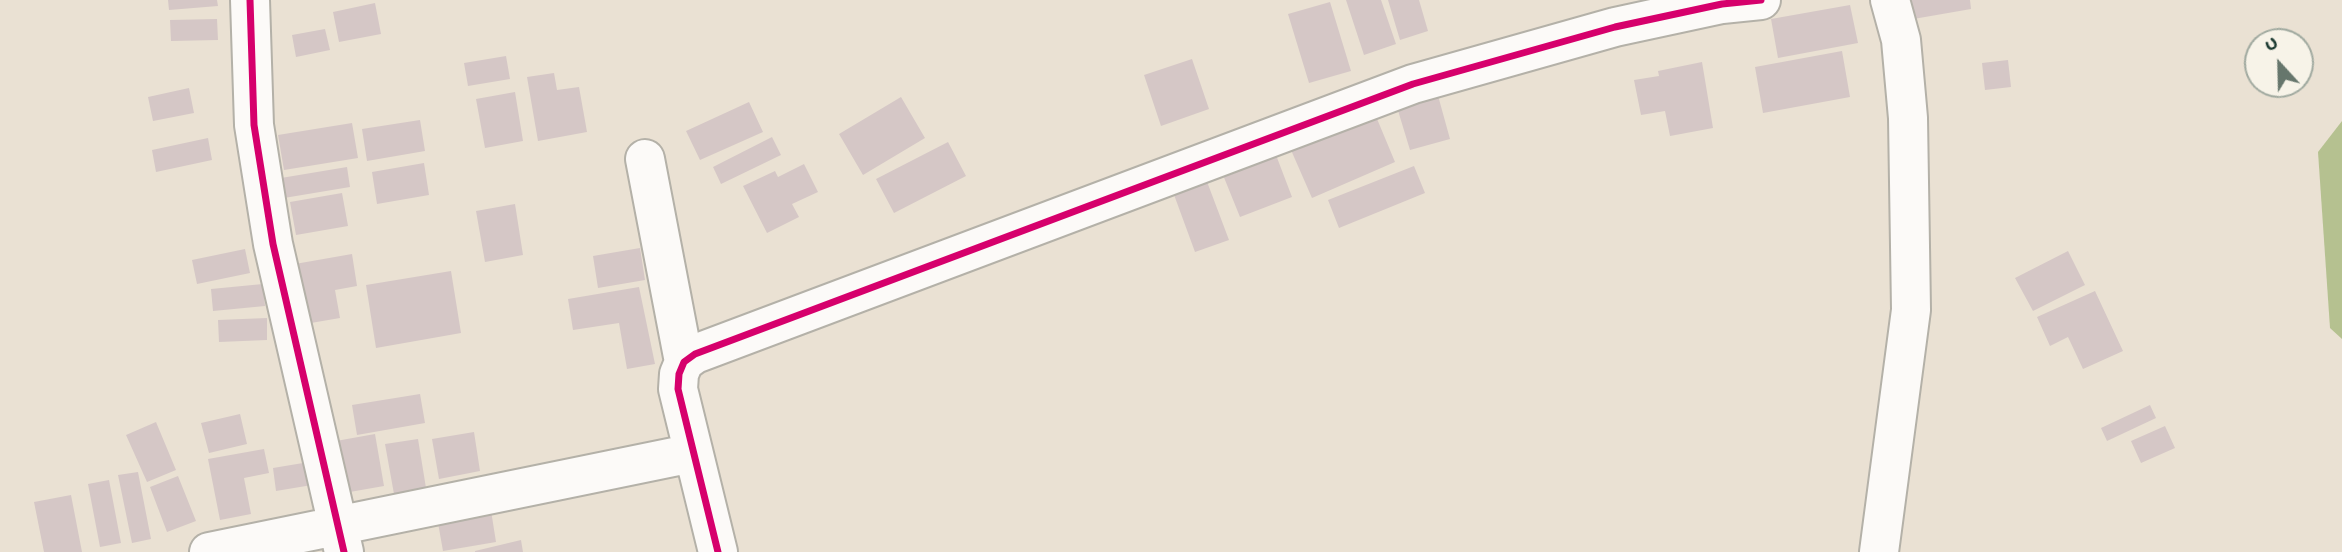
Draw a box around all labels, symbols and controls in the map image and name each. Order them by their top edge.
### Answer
north arrow [2244,28,2314,98]
text: U [2262,32,2281,58]

